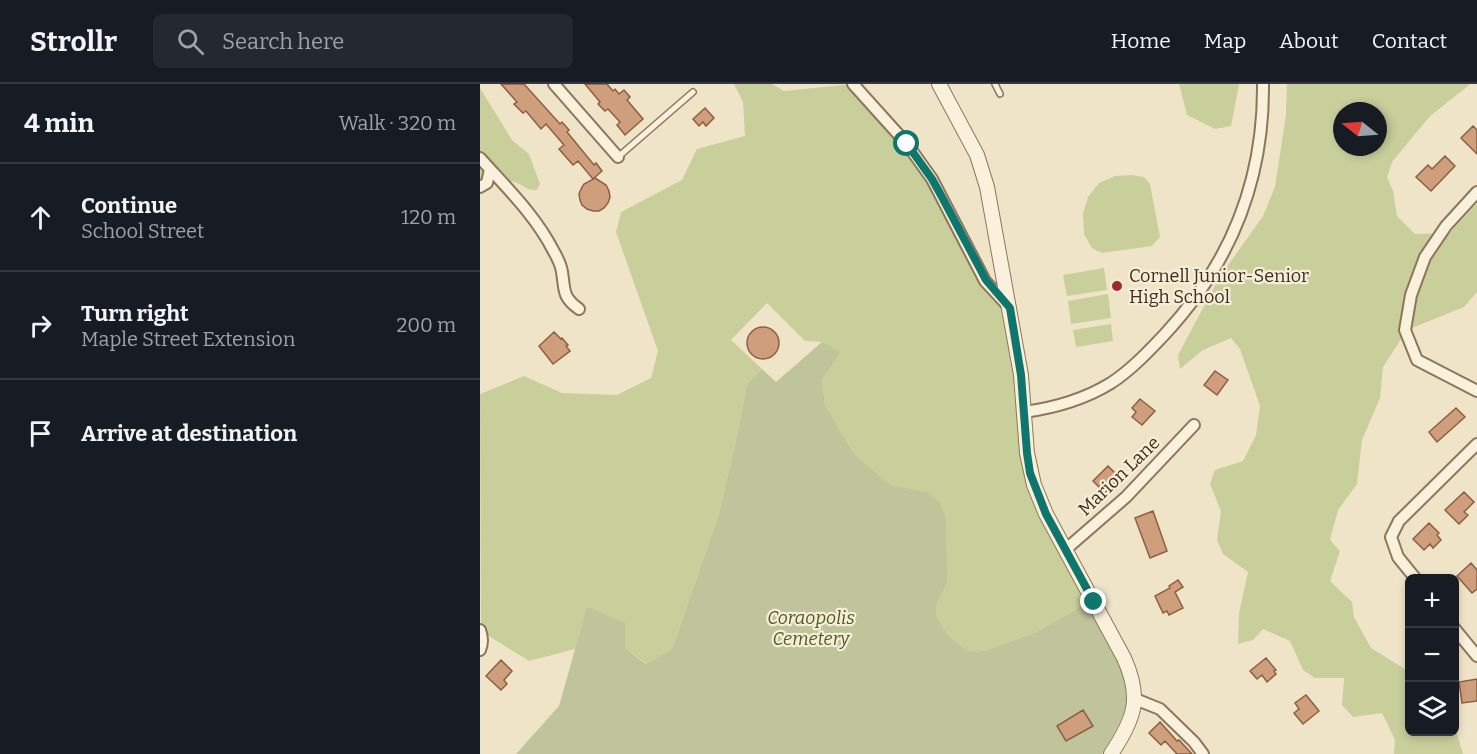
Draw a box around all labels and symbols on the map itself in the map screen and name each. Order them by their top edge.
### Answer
north arrow [1333,102,1387,156]
route start [893,130,919,156]
place label: Cornell Junior-Senior High School [1129,265,1309,308]
marker: Cornell Junior-Senior High School [1110,279,1124,293]
street label: Marion Lane [1074,432,1164,520]
route end [1080,588,1106,614]
park label: Coraopolis Cemetery [767,607,855,650]

